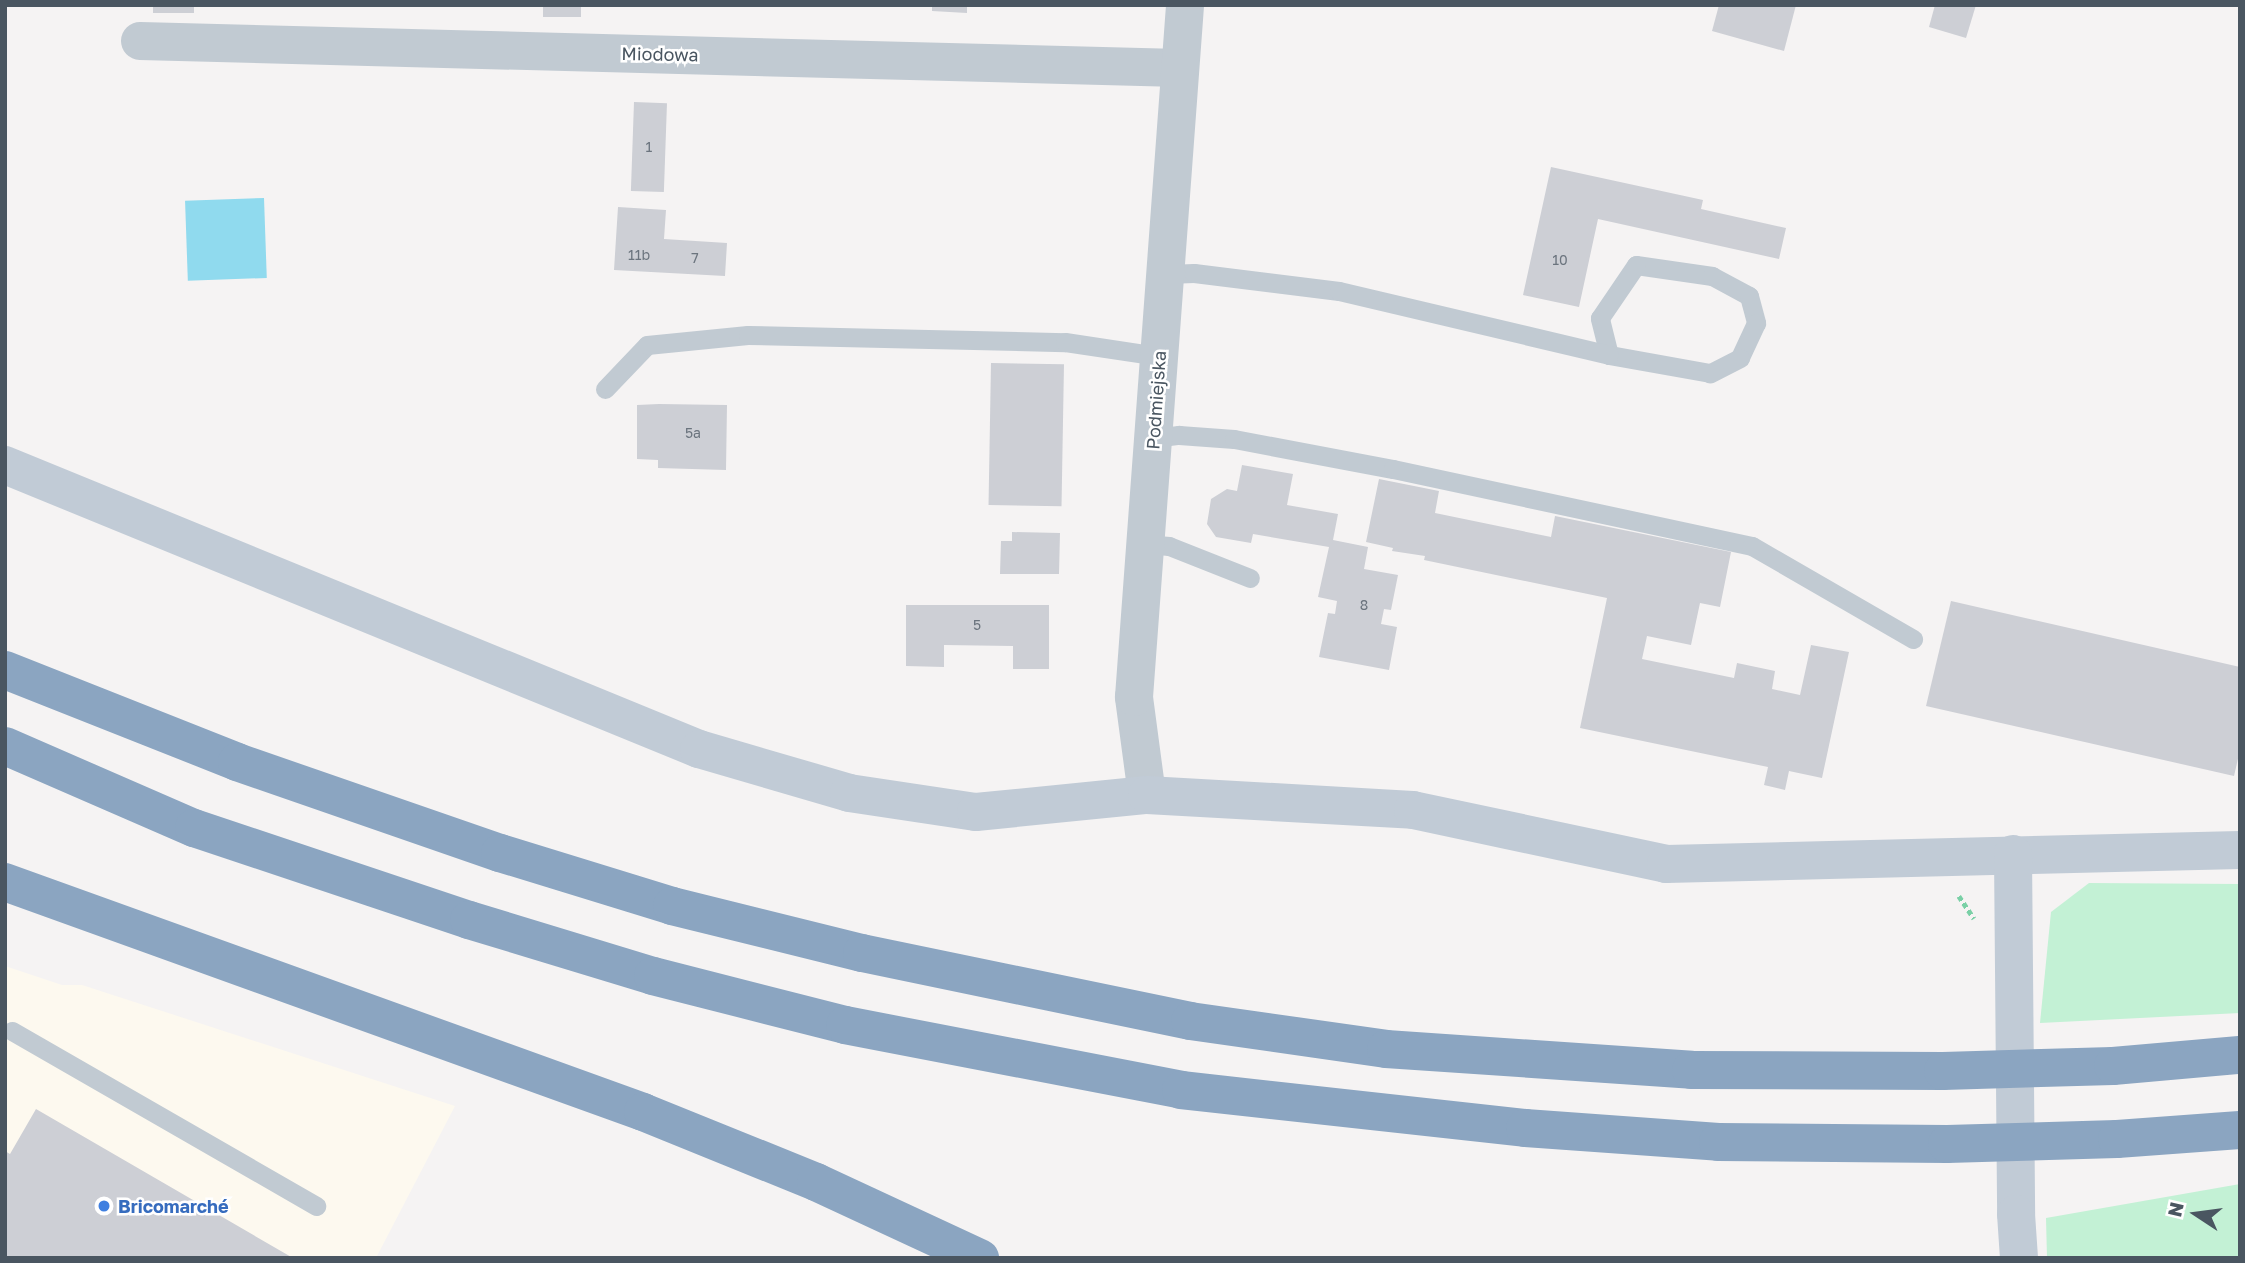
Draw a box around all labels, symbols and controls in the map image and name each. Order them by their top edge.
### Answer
street label: Miodowa [621,43,699,65]
house number: 1 [646,139,652,155]
house number: 11b [628,247,650,263]
house number: 7 [691,250,699,266]
house number: 10 [1552,252,1568,268]
street label: Podmiejska [1142,350,1170,450]
house number: 5a [685,425,701,441]
house number: 8 [1360,597,1368,613]
house number: 5 [973,617,981,633]
north arrow [2161,1179,2231,1249]
place label: Bricomarché [118,1195,229,1217]
marker: Bricomarché [96,1198,112,1214]
text: N [2162,1200,2188,1219]

